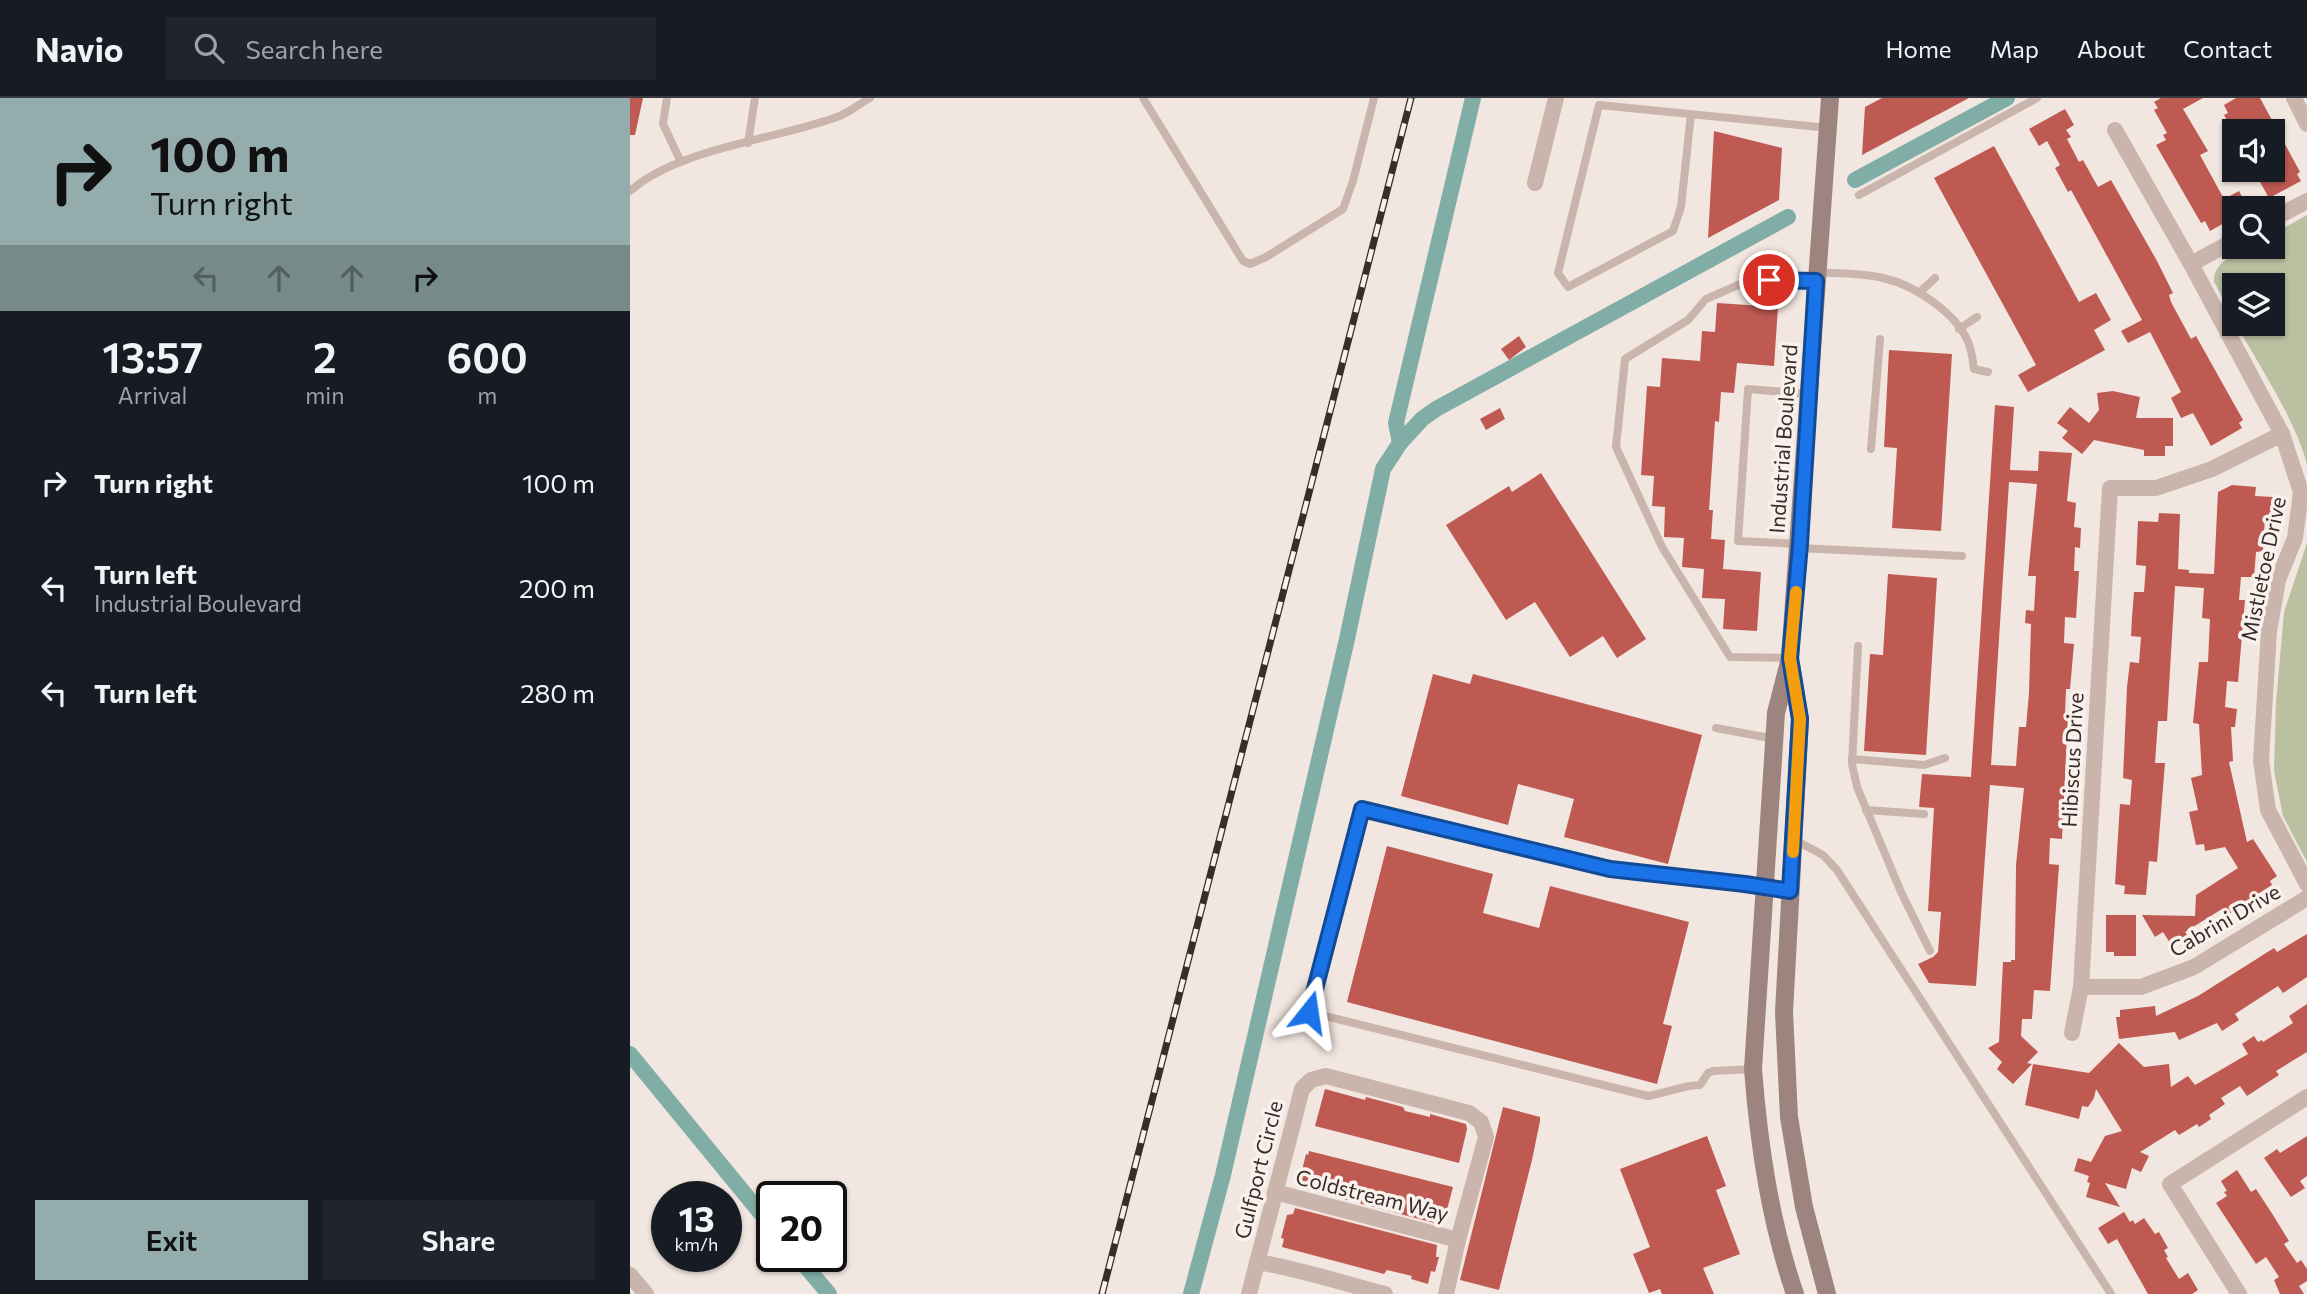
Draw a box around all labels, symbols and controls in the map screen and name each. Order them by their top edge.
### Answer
search box [166,17,656,80]
text: Navio [35,28,124,69]
icon: search [190,29,228,67]
text: Search here [246,33,383,64]
text: Home [1886,34,1952,63]
text: Map [1990,34,2039,63]
text: About [2077,34,2145,63]
text: Contact [2183,34,2272,63]
map controls [2222,119,2285,336]
button: sound [2222,119,2285,182]
text: 100 m [150,122,289,182]
icon: right [35,126,126,217]
text: Turn right [150,182,293,222]
button: search [2222,196,2285,259]
pin [1739,250,1799,310]
icon: left [187,259,225,297]
icon: ahead [260,259,298,297]
icon: ahead [333,259,371,297]
icon: right [406,259,444,297]
icon: arrive [1750,261,1788,299]
button: layers [2222,273,2285,336]
text: 13:57 [102,330,203,382]
text: 2 [313,330,337,382]
text: 600 [447,330,528,382]
street label: Industrial Boulevard [1763,343,1802,534]
text: Arrival [118,381,187,409]
text: min [305,381,344,409]
text: m [477,381,497,409]
icon: right [35,464,73,502]
text: Turn right [94,467,213,498]
text: 100 m [522,467,595,498]
street label: Mistletoe Drive [2235,494,2290,643]
text: Turn left [94,558,197,589]
icon: left [35,569,73,607]
text: 200 m [519,572,595,603]
text: Industrial Boulevard [94,589,302,617]
icon: left [35,674,73,712]
text: Turn left [94,677,197,708]
text: 280 m [520,677,595,708]
street label: Hibiscus Drive [2055,692,2088,828]
street label: Cabrini Drive [2164,878,2284,961]
position arrow [1272,975,1346,1049]
street label: Gulfport Circle [1228,1098,1287,1241]
street label: Coldstream Way [1293,1163,1452,1226]
speed limit sign: 20 [756,1181,847,1272]
text: 13 [678,1196,715,1239]
button: Exit [35,1200,308,1280]
button: Share [322,1200,595,1280]
text: km/h [675,1233,718,1255]

